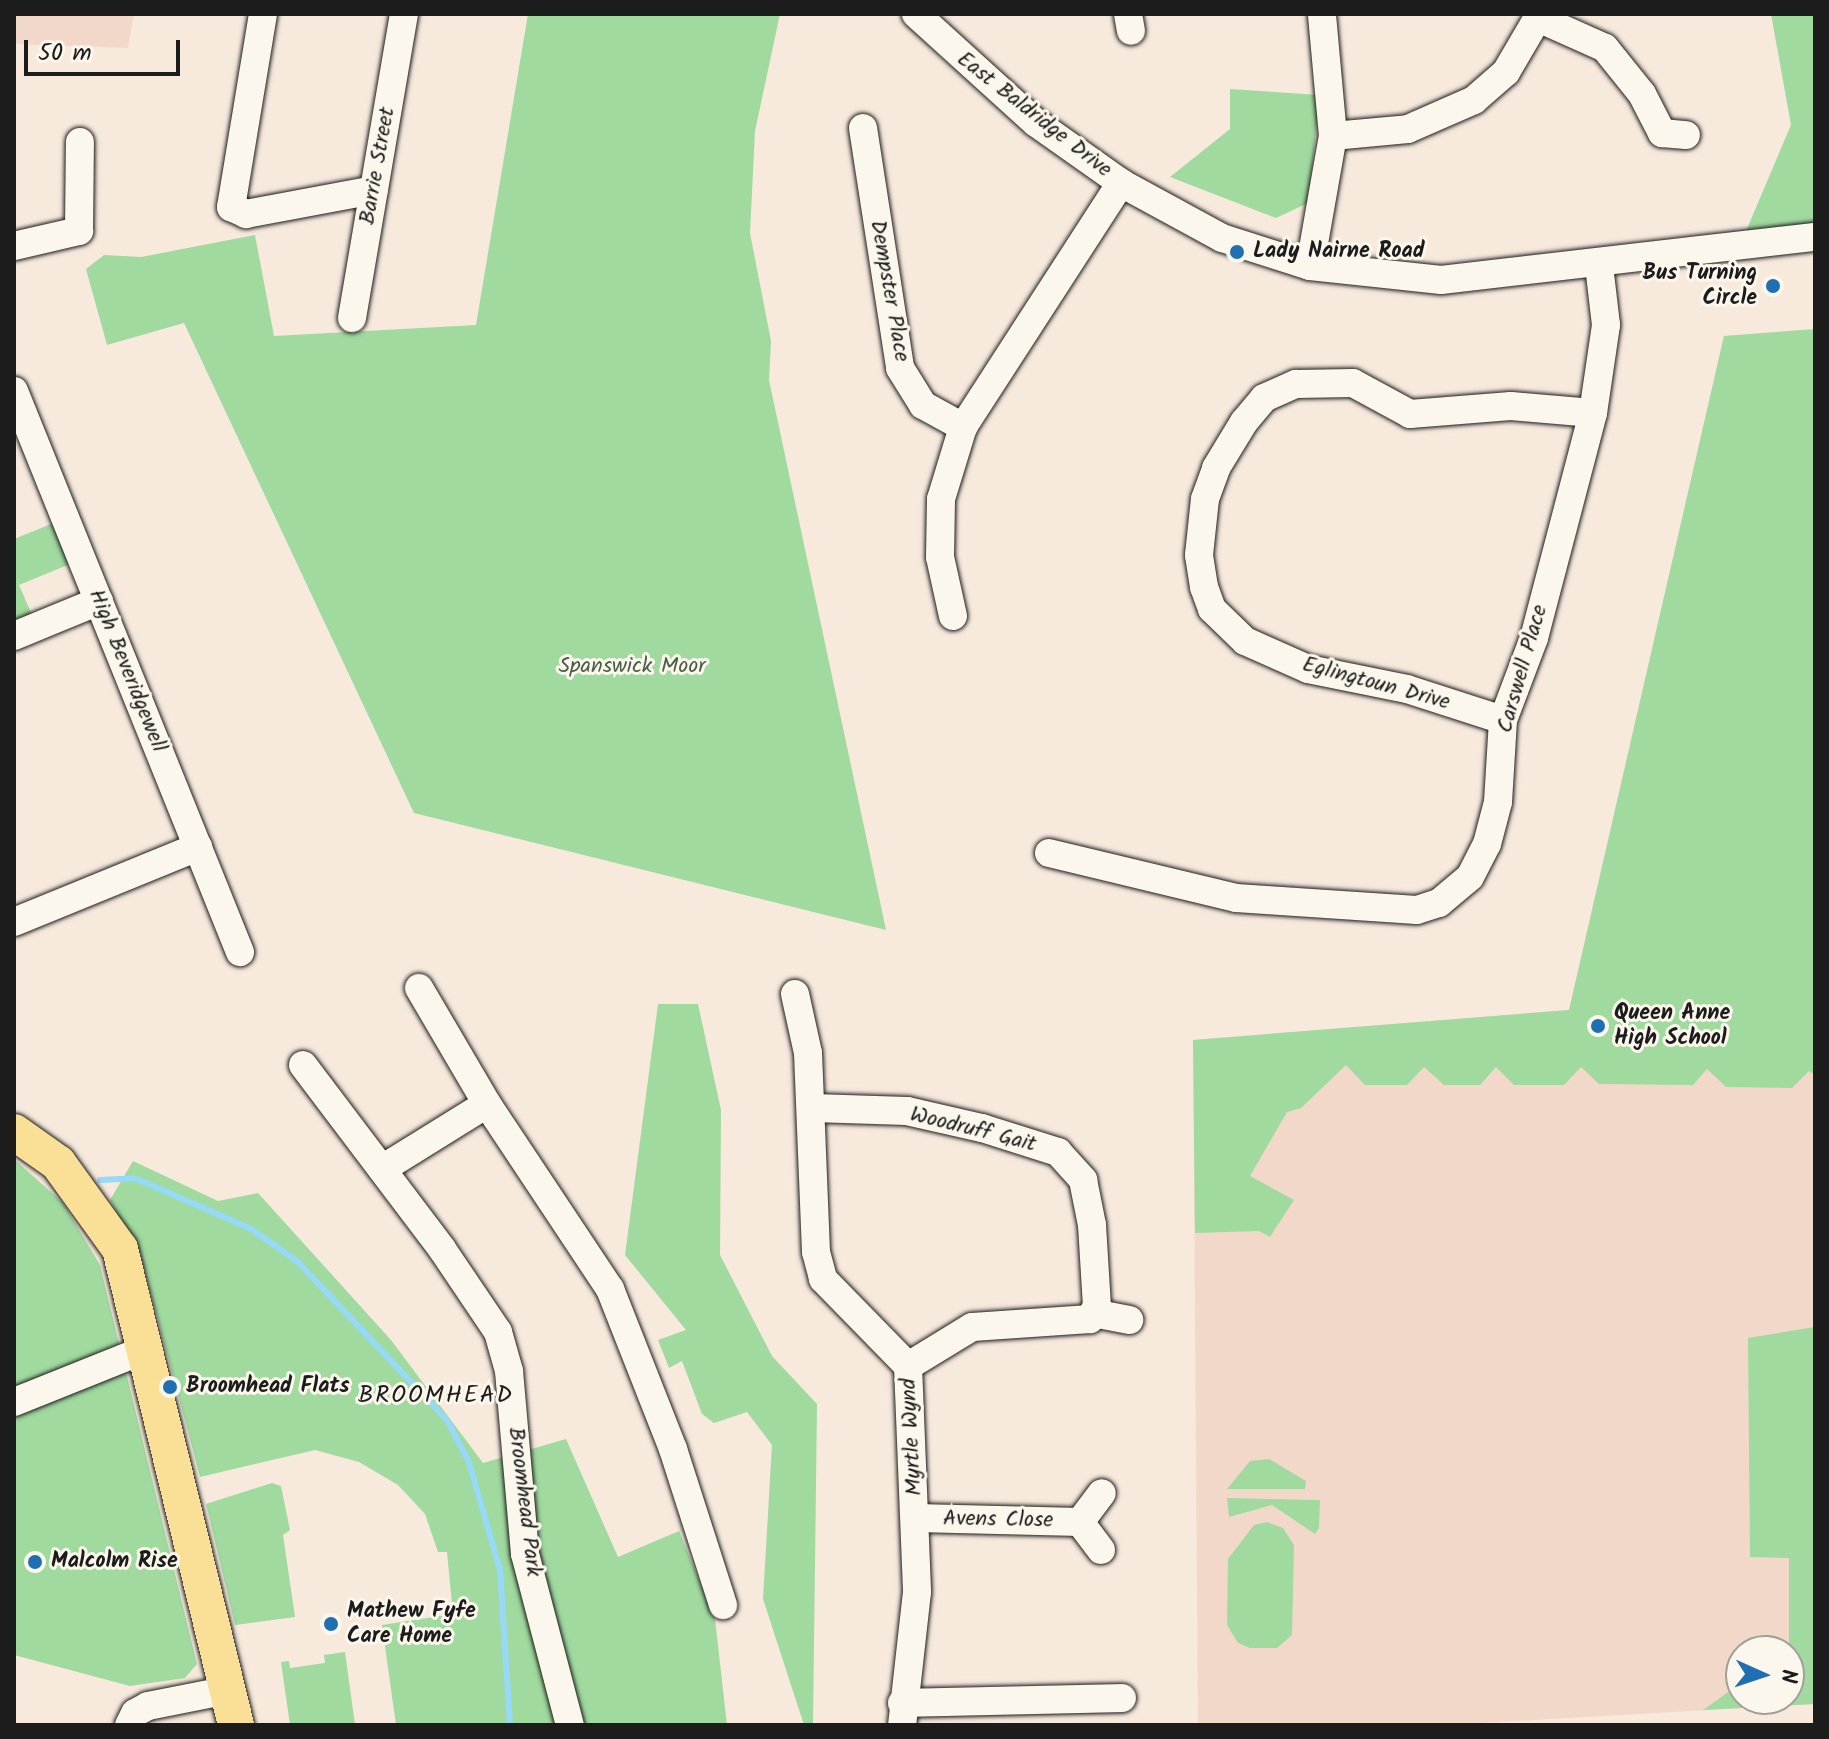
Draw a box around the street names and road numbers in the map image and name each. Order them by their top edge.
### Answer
street label: East Baldridge Drive [951,46,1117,184]
street label: Barrie Street [355,105,401,227]
street label: Dempster Place [864,218,914,364]
street label: High Beveridgewell [82,586,172,756]
street label: Carswell Place [1492,602,1554,736]
street label: Eglingtoun Drive [1299,652,1453,716]
street label: Woodruff Gait [907,1102,1039,1158]
street label: Myrtle Wynd [896,1377,928,1497]
street label: Broomhead Park [502,1426,546,1578]
street label: Avens Close [943,1506,1053,1534]

